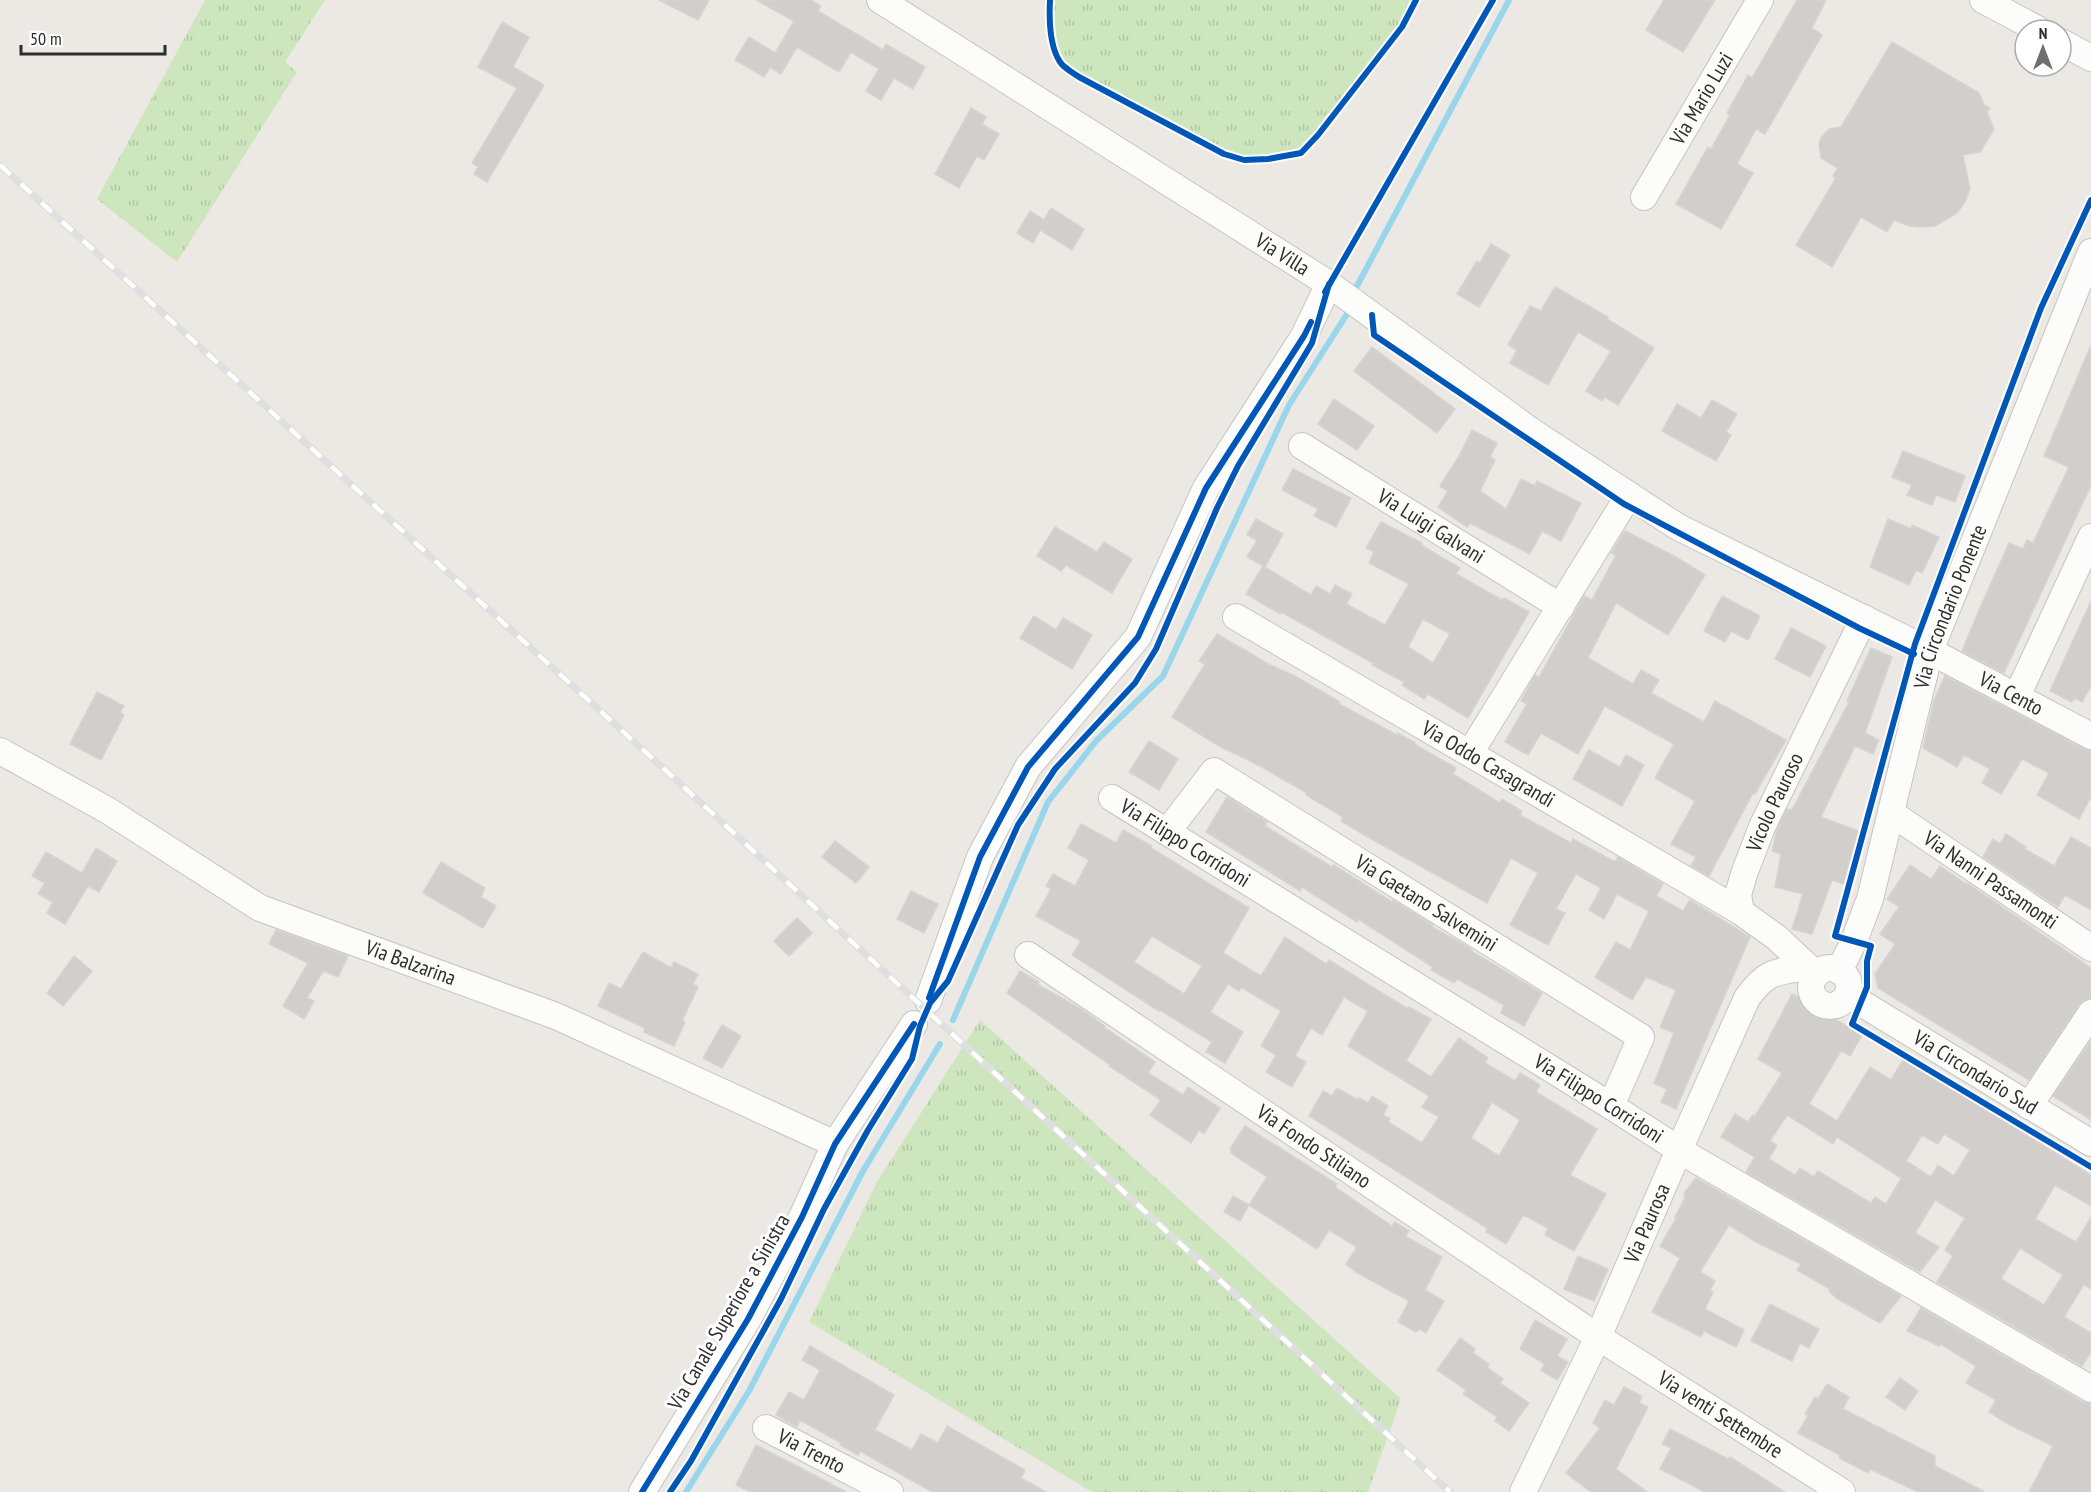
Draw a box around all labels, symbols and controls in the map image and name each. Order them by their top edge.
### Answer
scale bar [21,18,165,56]
north arrow [2013,18,2073,78]
text: N [2039,23,2047,43]
text: 50 m [30,27,62,50]
street label: Via Mario Luzi [1663,48,1739,150]
street label: Via Villa [1249,226,1315,281]
street label: Via Luigi Galvani [1372,482,1490,569]
street label: Via Circondario Ponente [1907,521,1993,692]
street label: Via Cento [1974,665,2048,721]
street label: Via Oddo Casagrandi [1416,714,1560,813]
street label: Vicolo Pauroso [1739,748,1809,856]
street label: Via Filippo Corridoni [1115,792,1255,893]
street label: Via Nanni Passamonti [1917,824,2063,935]
street label: Via Gaetano Salvemini [1349,848,1503,957]
street label: Via Balzarina [361,933,460,991]
street label: Via Circondario Sud [1907,1023,2043,1120]
street label: Via Filippo Corridoni [1528,1047,1669,1149]
street label: Via Fondo Stiliano [1251,1097,1377,1194]
street label: Via Paurosa [1617,1179,1676,1268]
street label: Via Canale Superiore a Sinistra [661,1209,796,1415]
street label: Via venti Settembre [1652,1364,1788,1464]
street label: Via Trento [772,1422,850,1480]

